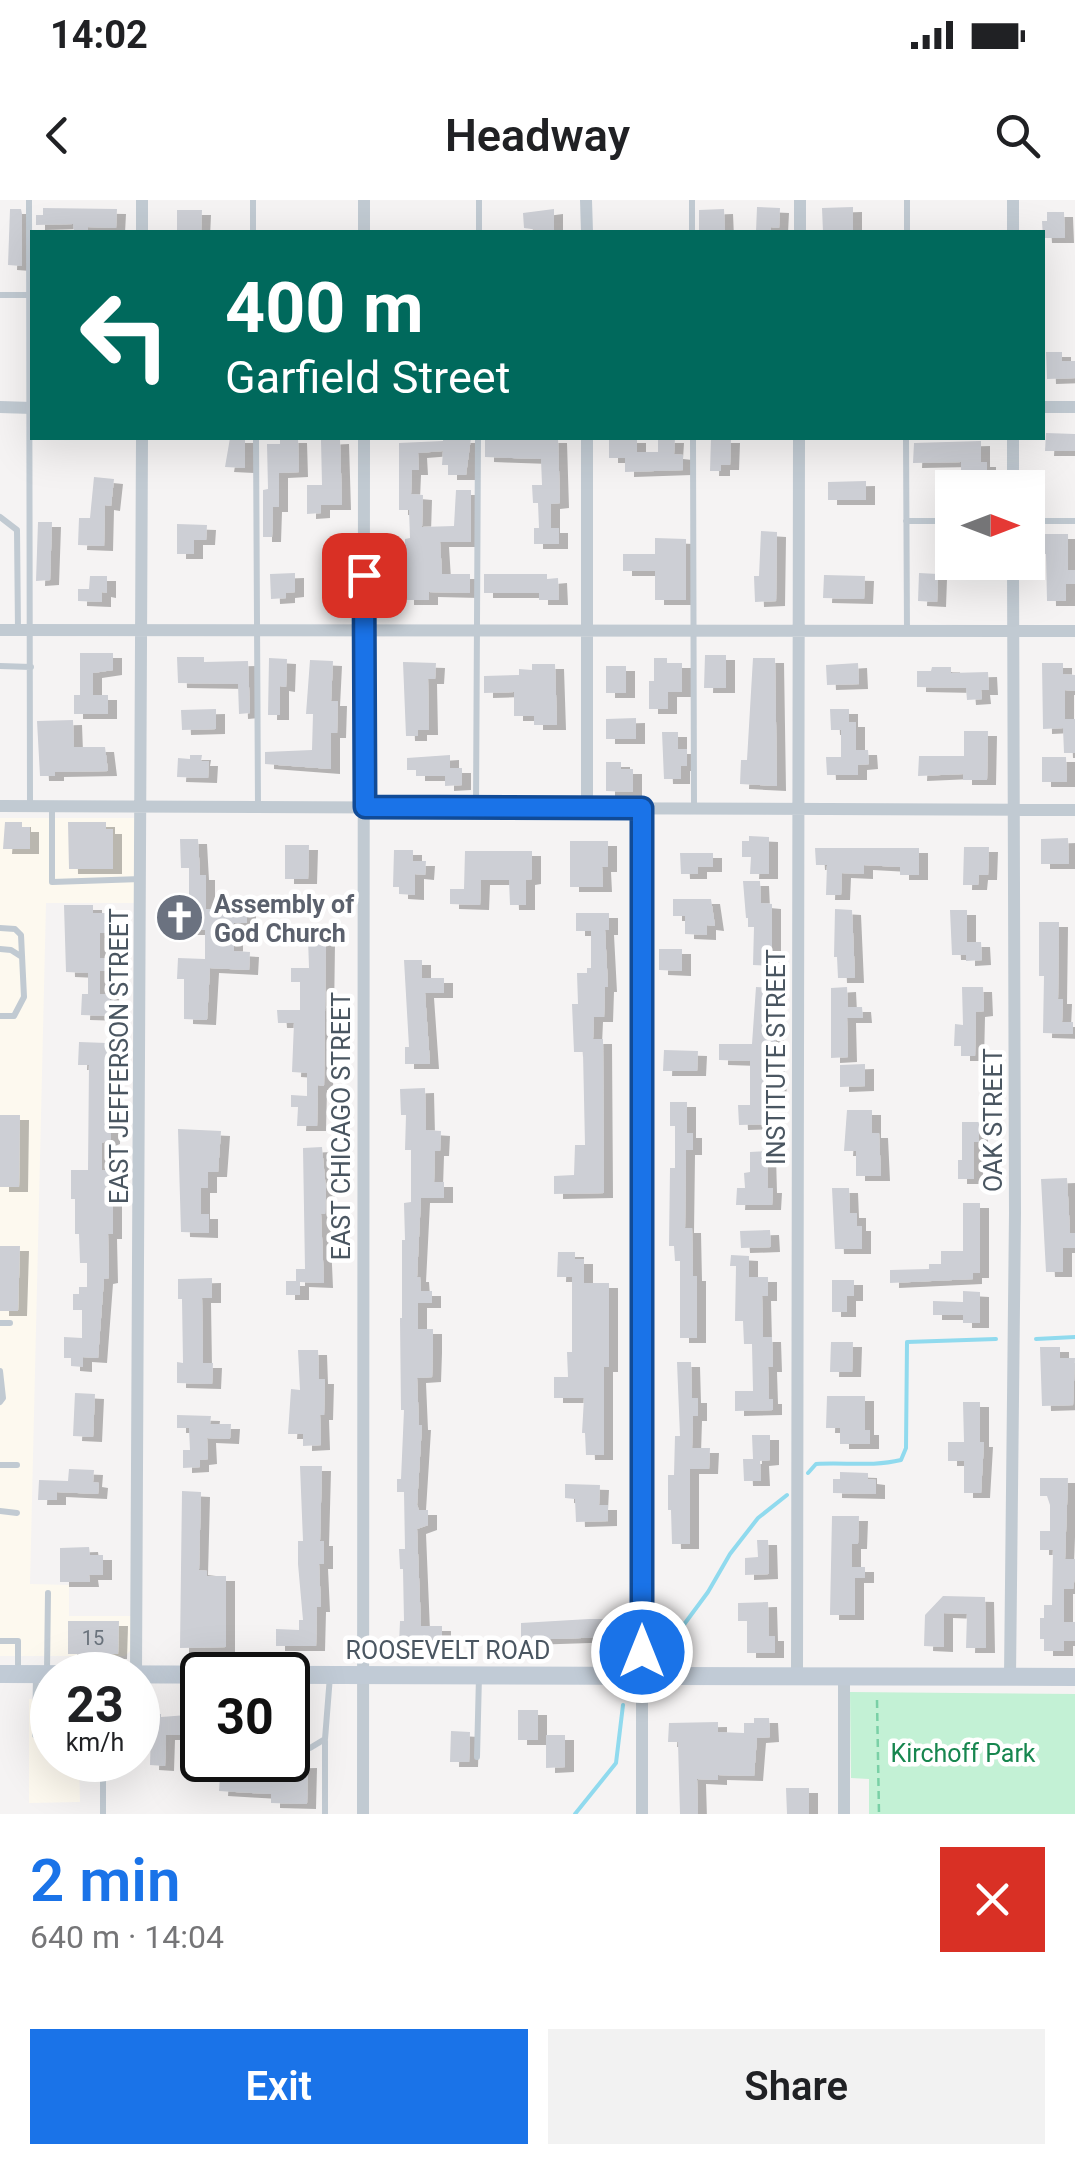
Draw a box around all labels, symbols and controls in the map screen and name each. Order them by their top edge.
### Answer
text: 14:02 [50,13,148,57]
icon: back [30,108,85,163]
icon: search [990,108,1045,163]
text: Headway [445,109,630,162]
text: 400 m [225,267,424,349]
icon: left [60,270,190,400]
text: Garfield Street [225,351,510,404]
north arrow [935,470,1045,580]
map controls [935,470,1045,580]
pin [322,533,407,618]
icon: arrive [337,548,392,603]
place label: Assembly of God Church [214,890,354,948]
church icon: Assembly of God Church [153,892,205,944]
street label: EAST JEFFERSON STREET [105,908,134,1204]
street label: INSTITUTE STREET [762,949,791,1165]
street label: EAST CHICAGO STREET [327,992,356,1260]
street label: OAK STREET [979,1048,1008,1192]
position arrow [590,1600,694,1704]
house number: 15 [82,1626,104,1650]
street label: ROOSEVELT ROAD [346,1636,550,1665]
speed limit sign: 30 [180,1652,310,1782]
text: 23 [66,1676,124,1734]
text: km/h [66,1728,124,1757]
park label: Kirchoff Park [890,1739,1036,1768]
text: 2 min [30,1845,180,1916]
button: close [940,1847,1045,1952]
text: 640 m · 14:04 [30,1918,224,1956]
button: Exit [30,2029,528,2144]
button: Share [548,2029,1045,2144]

